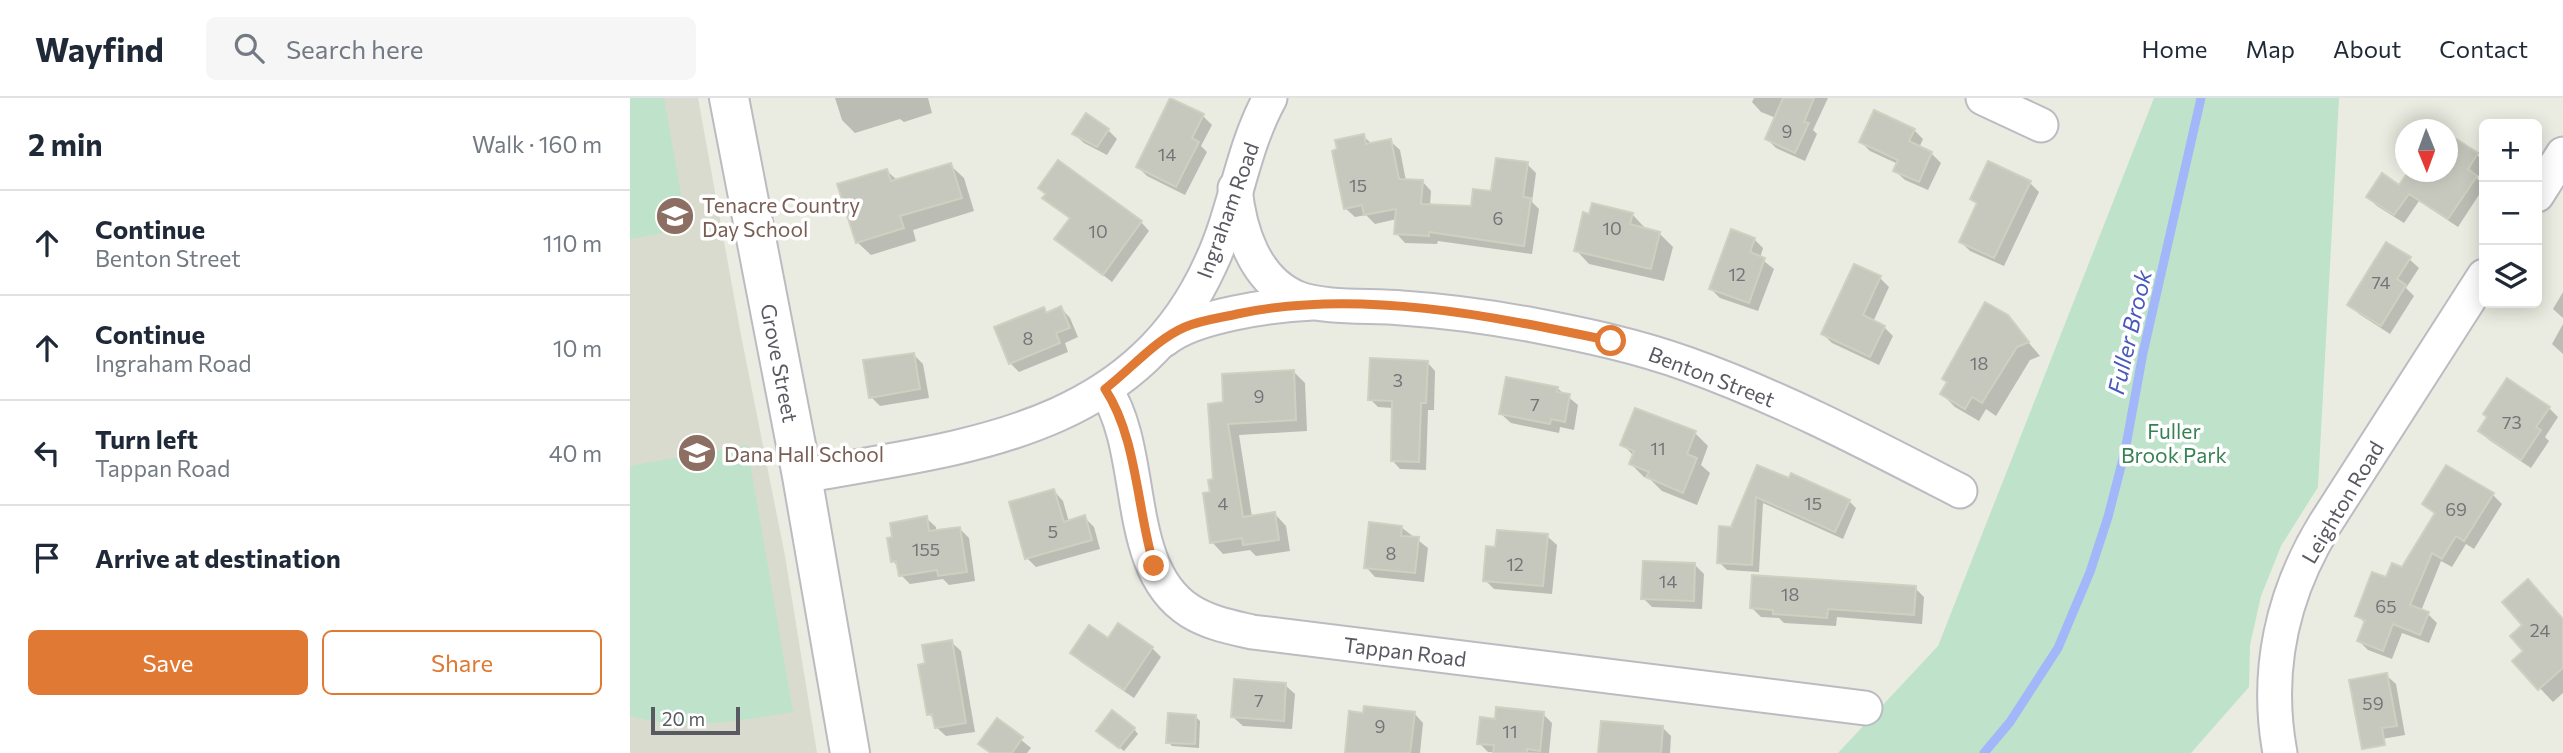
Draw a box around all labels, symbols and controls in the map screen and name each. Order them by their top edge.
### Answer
search box [206,17,696,80]
text: Wayfind [35,28,164,69]
icon: search [230,29,268,67]
text: Search here [286,33,423,64]
text: Home [2142,34,2208,63]
text: Map [2246,34,2295,63]
text: About [2333,34,2401,63]
text: Contact [2439,34,2528,63]
north arrow [2395,119,2458,182]
map controls [2479,119,2542,308]
button: + [2479,119,2542,182]
house number: 9 [1782,120,1792,142]
text: 2 min [28,125,103,162]
text: Walk · 160 m [472,130,602,158]
street label: Ingraham Road [1191,139,1263,281]
house number: 14 [1158,143,1176,165]
house number: 15 [1349,174,1367,196]
button: − [2479,182,2542,245]
place label: Tenacre Country Day School [702,192,860,241]
school or university icon: Tenacre Country Day School [654,195,696,237]
house number: 6 [1493,207,1503,229]
text: Continue [95,213,205,244]
house number: 10 [1602,217,1622,239]
house number: 10 [1088,220,1108,242]
icon: ahead [28,224,66,262]
text: 110 m [543,229,602,257]
text: Benton Street [95,244,241,272]
button: layers [2479,245,2542,308]
house number: 12 [1728,263,1746,285]
water label: Fuller Brook [2101,267,2157,397]
house number: 74 [2371,271,2391,293]
street label: Grove Street [756,301,804,425]
text: Continue [95,318,205,349]
route start [1595,325,1626,356]
house number: 8 [1023,327,1034,349]
icon: ahead [28,329,66,367]
text: 10 m [553,334,602,362]
street label: Benton Street [1645,340,1779,412]
text: Ingraham Road [95,349,251,377]
house number: 18 [1970,352,1988,374]
house number: 3 [1393,369,1403,391]
house number: 9 [1254,385,1264,407]
house number: 7 [1530,393,1540,415]
house number: 73 [2502,411,2522,433]
park label: Fuller Brook Park [2121,418,2227,467]
text: Turn left [95,423,198,454]
school or university icon: Dana Hall School [676,432,718,474]
icon: left [28,434,66,472]
street label: Leighton Road [2296,436,2388,568]
house number: 11 [1650,437,1666,459]
text: 40 m [549,439,602,467]
place label: Dana Hall School [724,441,884,466]
text: Tappan Road [95,454,230,482]
house number: 4 [1218,492,1229,514]
house number: 15 [1804,492,1822,514]
house number: 69 [2445,498,2467,520]
house number: 5 [1048,520,1058,542]
house number: 155 [912,538,940,560]
icon: arrive [28,539,66,577]
text: Arrive at destination [95,542,341,573]
house number: 8 [1386,542,1397,564]
route end [1138,550,1169,581]
house number: 12 [1506,553,1524,575]
house number: 14 [1659,570,1677,592]
house number: 18 [1781,583,1799,605]
house number: 65 [2375,595,2397,617]
house number: 24 [2530,619,2550,641]
button: Save [28,630,308,695]
button: Share [322,630,602,695]
street label: Tappan Road [1342,631,1468,671]
house number: 7 [1254,689,1264,711]
house number: 59 [2362,692,2384,714]
scale bar [651,704,740,736]
text: 20 m [662,707,705,730]
house number: 9 [1375,715,1385,737]
house number: 11 [1502,720,1518,742]

